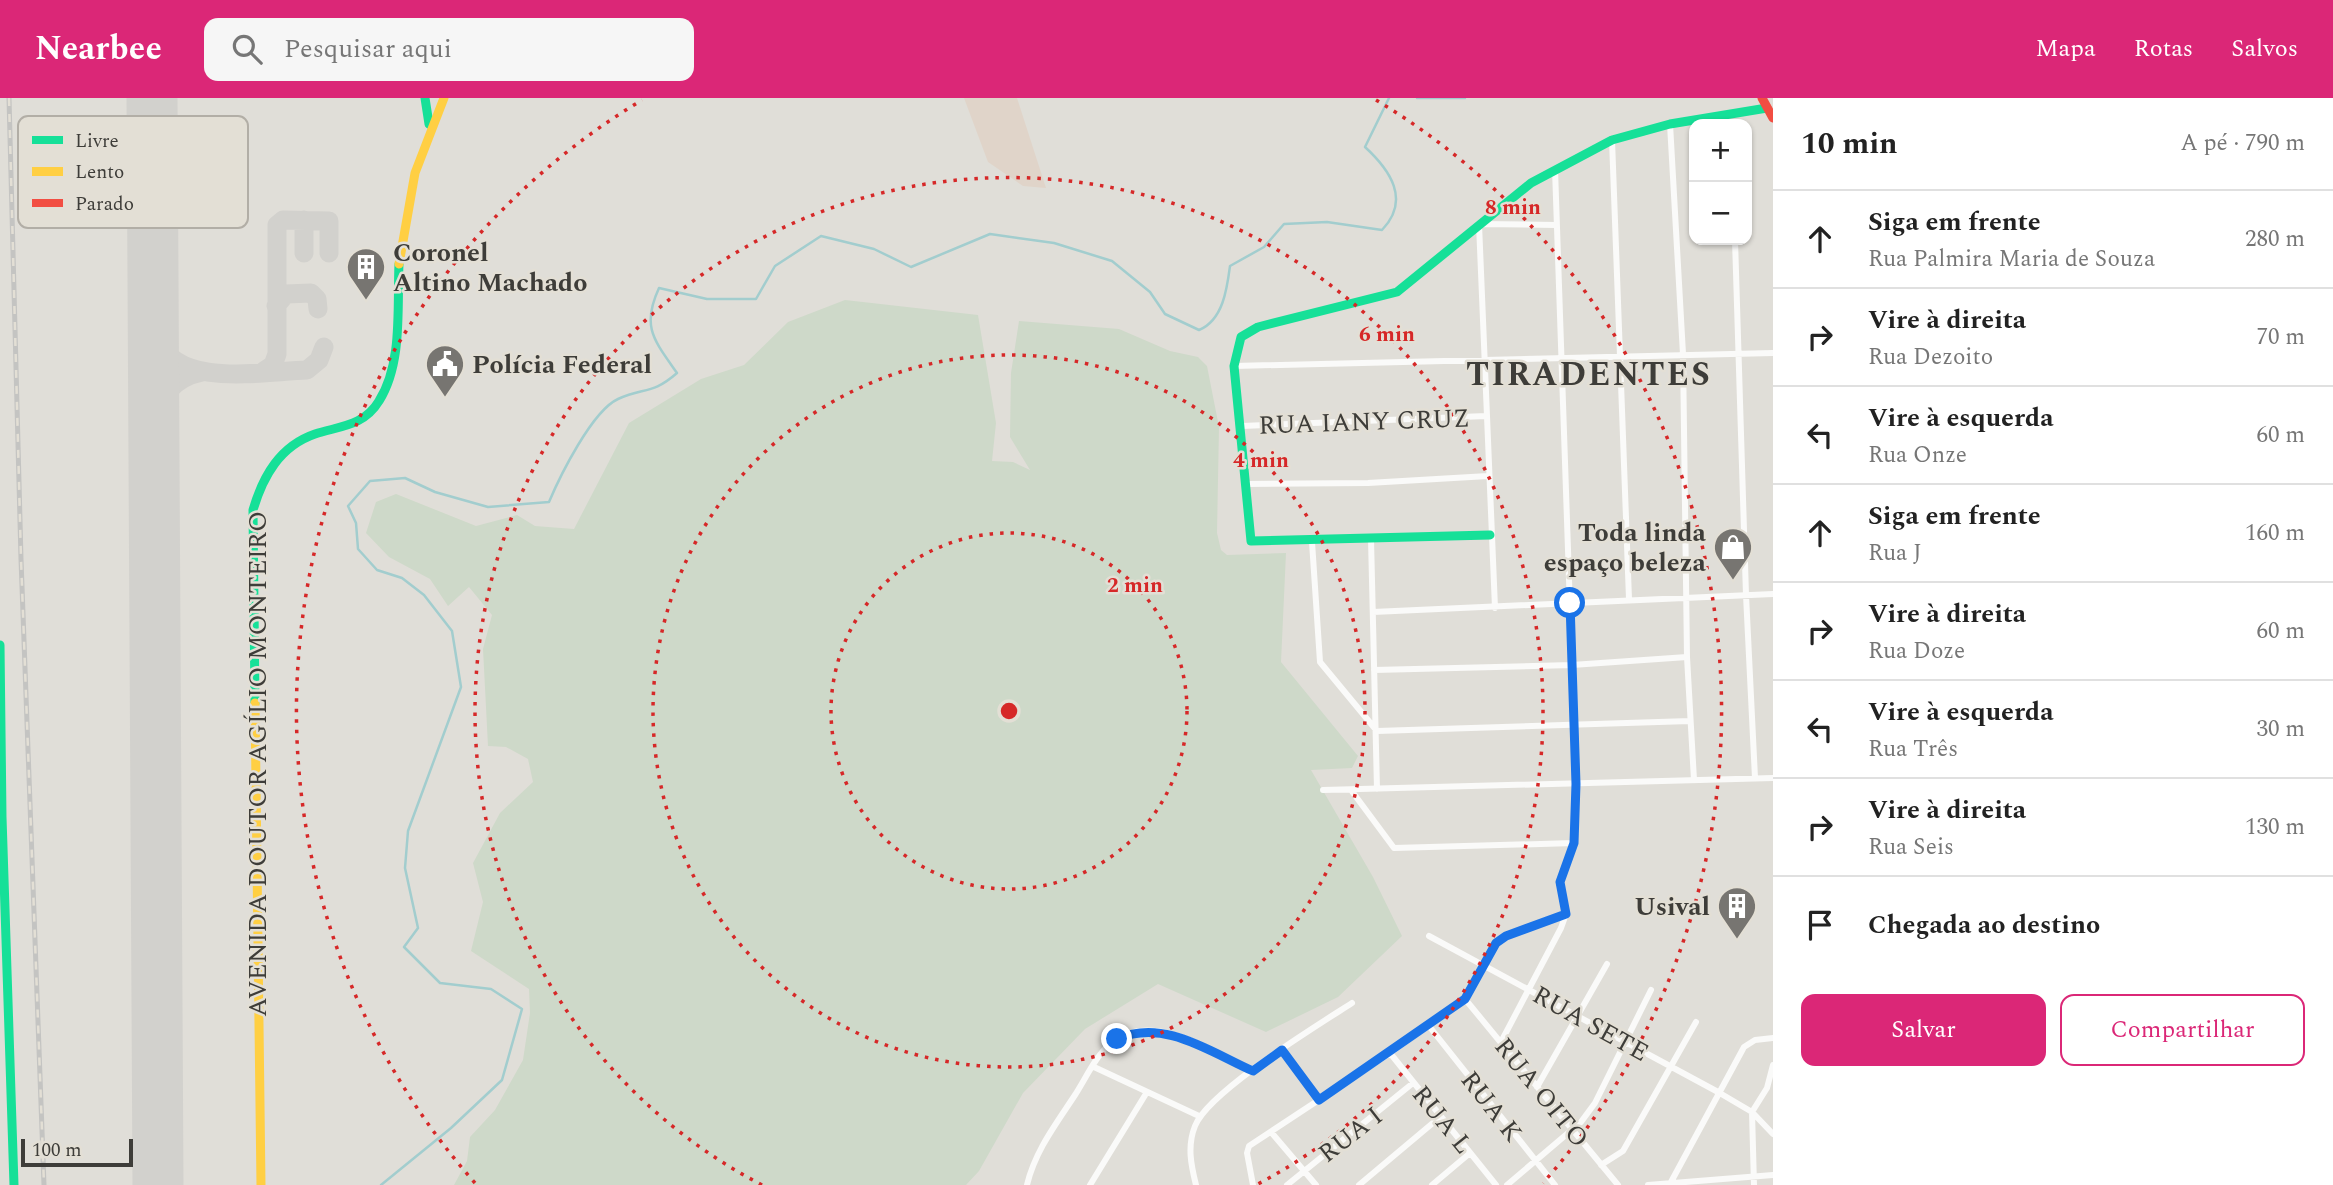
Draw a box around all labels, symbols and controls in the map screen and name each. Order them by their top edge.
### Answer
search box [204,18,694,81]
text: Nearbee [35,24,162,74]
text: Pesquisar aqui [284,29,452,69]
icon: search [228,30,266,68]
text: Mapa [2036,31,2096,67]
text: Rotas [2134,31,2193,67]
text: Salvos [2231,31,2298,67]
legend [18,116,248,228]
map controls [1689,119,1752,245]
button: + [1689,119,1752,182]
text: 10 min [1801,121,1898,167]
text: A pé · 790 m [2180,126,2305,161]
text: Livre [75,127,119,156]
text: Lento [75,158,124,187]
button: − [1689,182,1752,245]
text: Parado [75,190,134,219]
text: 8 min [1485,192,1541,224]
text: Siga em frente [1868,202,2041,242]
icon: ahead [1801,220,1839,258]
text: 280 m [2245,222,2305,257]
place label: Coronel Altino Machado [393,233,587,303]
text: Rua Palmira Maria de Souza [1868,242,2155,277]
building icon: Coronel Altino Machado [345,246,387,301]
text: Vire à direita [1868,300,2026,340]
icon: right [1801,318,1839,356]
text: 6 min [1359,319,1415,351]
text: 70 m [2256,320,2305,355]
text: Rua Dezoito [1868,340,1993,375]
public building icon: Polícia Federal [424,343,466,398]
place label: Polícia Federal [472,345,652,385]
district label: TIRADENTES [1466,350,1712,400]
street label: RUA IANY CRUZ [1258,398,1470,446]
text: Vire à esquerda [1868,398,2054,438]
icon: left [1801,416,1839,454]
text: 60 m [2256,418,2305,453]
text: Rua Onze [1868,438,1967,473]
text: 4 min [1233,445,1289,477]
text: Siga em frente [1868,496,2041,536]
street label: AVENIDA DOUTOR AGÍLIO MONTEIRO [238,511,278,1017]
place label: Toda linda espaço beleza [1544,513,1707,583]
icon: ahead [1801,514,1839,552]
text: 160 m [2245,516,2305,551]
shop icon: Toda linda espaço beleza [1712,526,1754,581]
text: Rua J [1868,536,1922,571]
text: 2 min [1107,570,1163,602]
route start [1554,587,1585,618]
text: Vire à direita [1868,594,2026,634]
icon: right [1801,612,1839,650]
text: 60 m [2256,614,2305,649]
text: Rua Doze [1868,634,1965,669]
text: Vire à esquerda [1868,692,2054,732]
centre of rings [997,699,1021,723]
icon: left [1801,710,1839,748]
text: 30 m [2256,712,2305,747]
text: Rua Três [1868,732,1958,767]
text: Vire à direita [1868,790,2026,830]
icon: right [1801,808,1839,846]
text: 130 m [2245,810,2305,845]
text: Rua Seis [1868,830,1954,865]
building icon: Usival [1716,885,1758,940]
place label: Usival [1634,887,1710,927]
text: Chegada ao destino [1868,905,2100,945]
icon: arrive [1801,906,1839,944]
street label: RUA SETE [1525,975,1656,1072]
button: Salvar [1801,994,2046,1066]
button: Compartilhar [2060,994,2305,1066]
route end [1101,1023,1132,1054]
street label: RUA OITO [1484,1029,1598,1157]
street label: RUA K [1450,1062,1532,1151]
street label: RUA L [1402,1076,1483,1163]
street label: RUA I [1310,1097,1392,1173]
scale bar [21,1136,133,1168]
text: 100 m [32,1136,82,1165]

